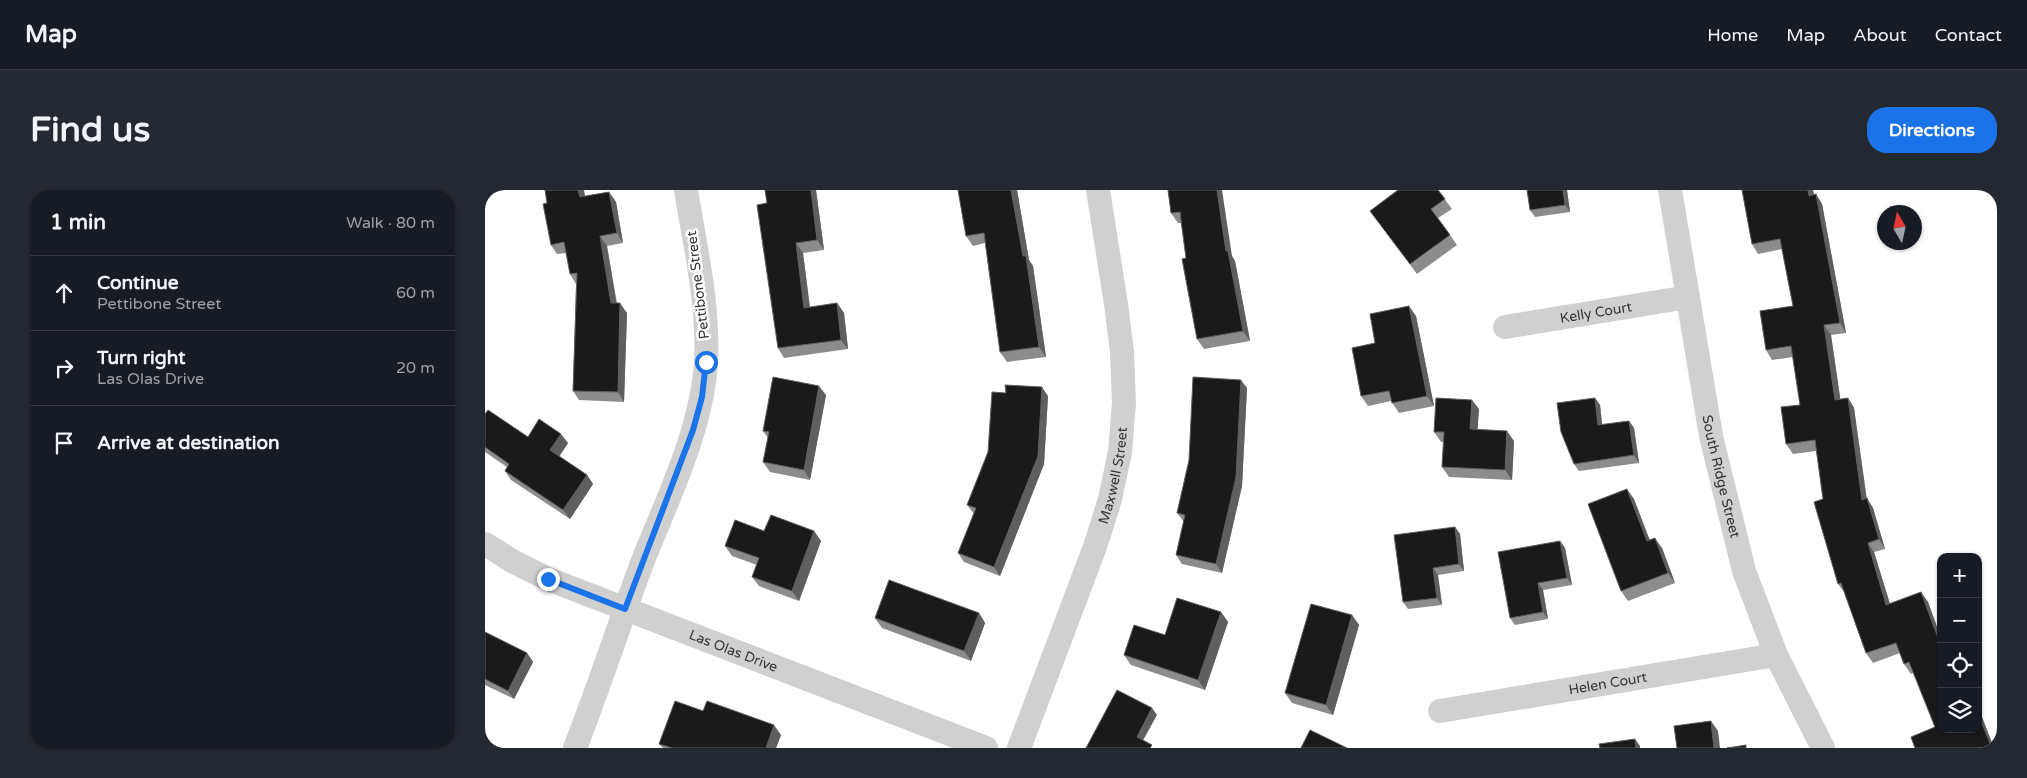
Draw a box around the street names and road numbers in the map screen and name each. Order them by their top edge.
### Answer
street label: Pettibone Street [683,229,713,340]
street label: Kelly Court [1558,298,1634,326]
street label: South Ridge Street [1699,413,1744,540]
street label: Maxwell Street [1094,426,1131,526]
street label: Las Olas Drive [687,626,780,675]
street label: Helen Court [1567,668,1649,698]

